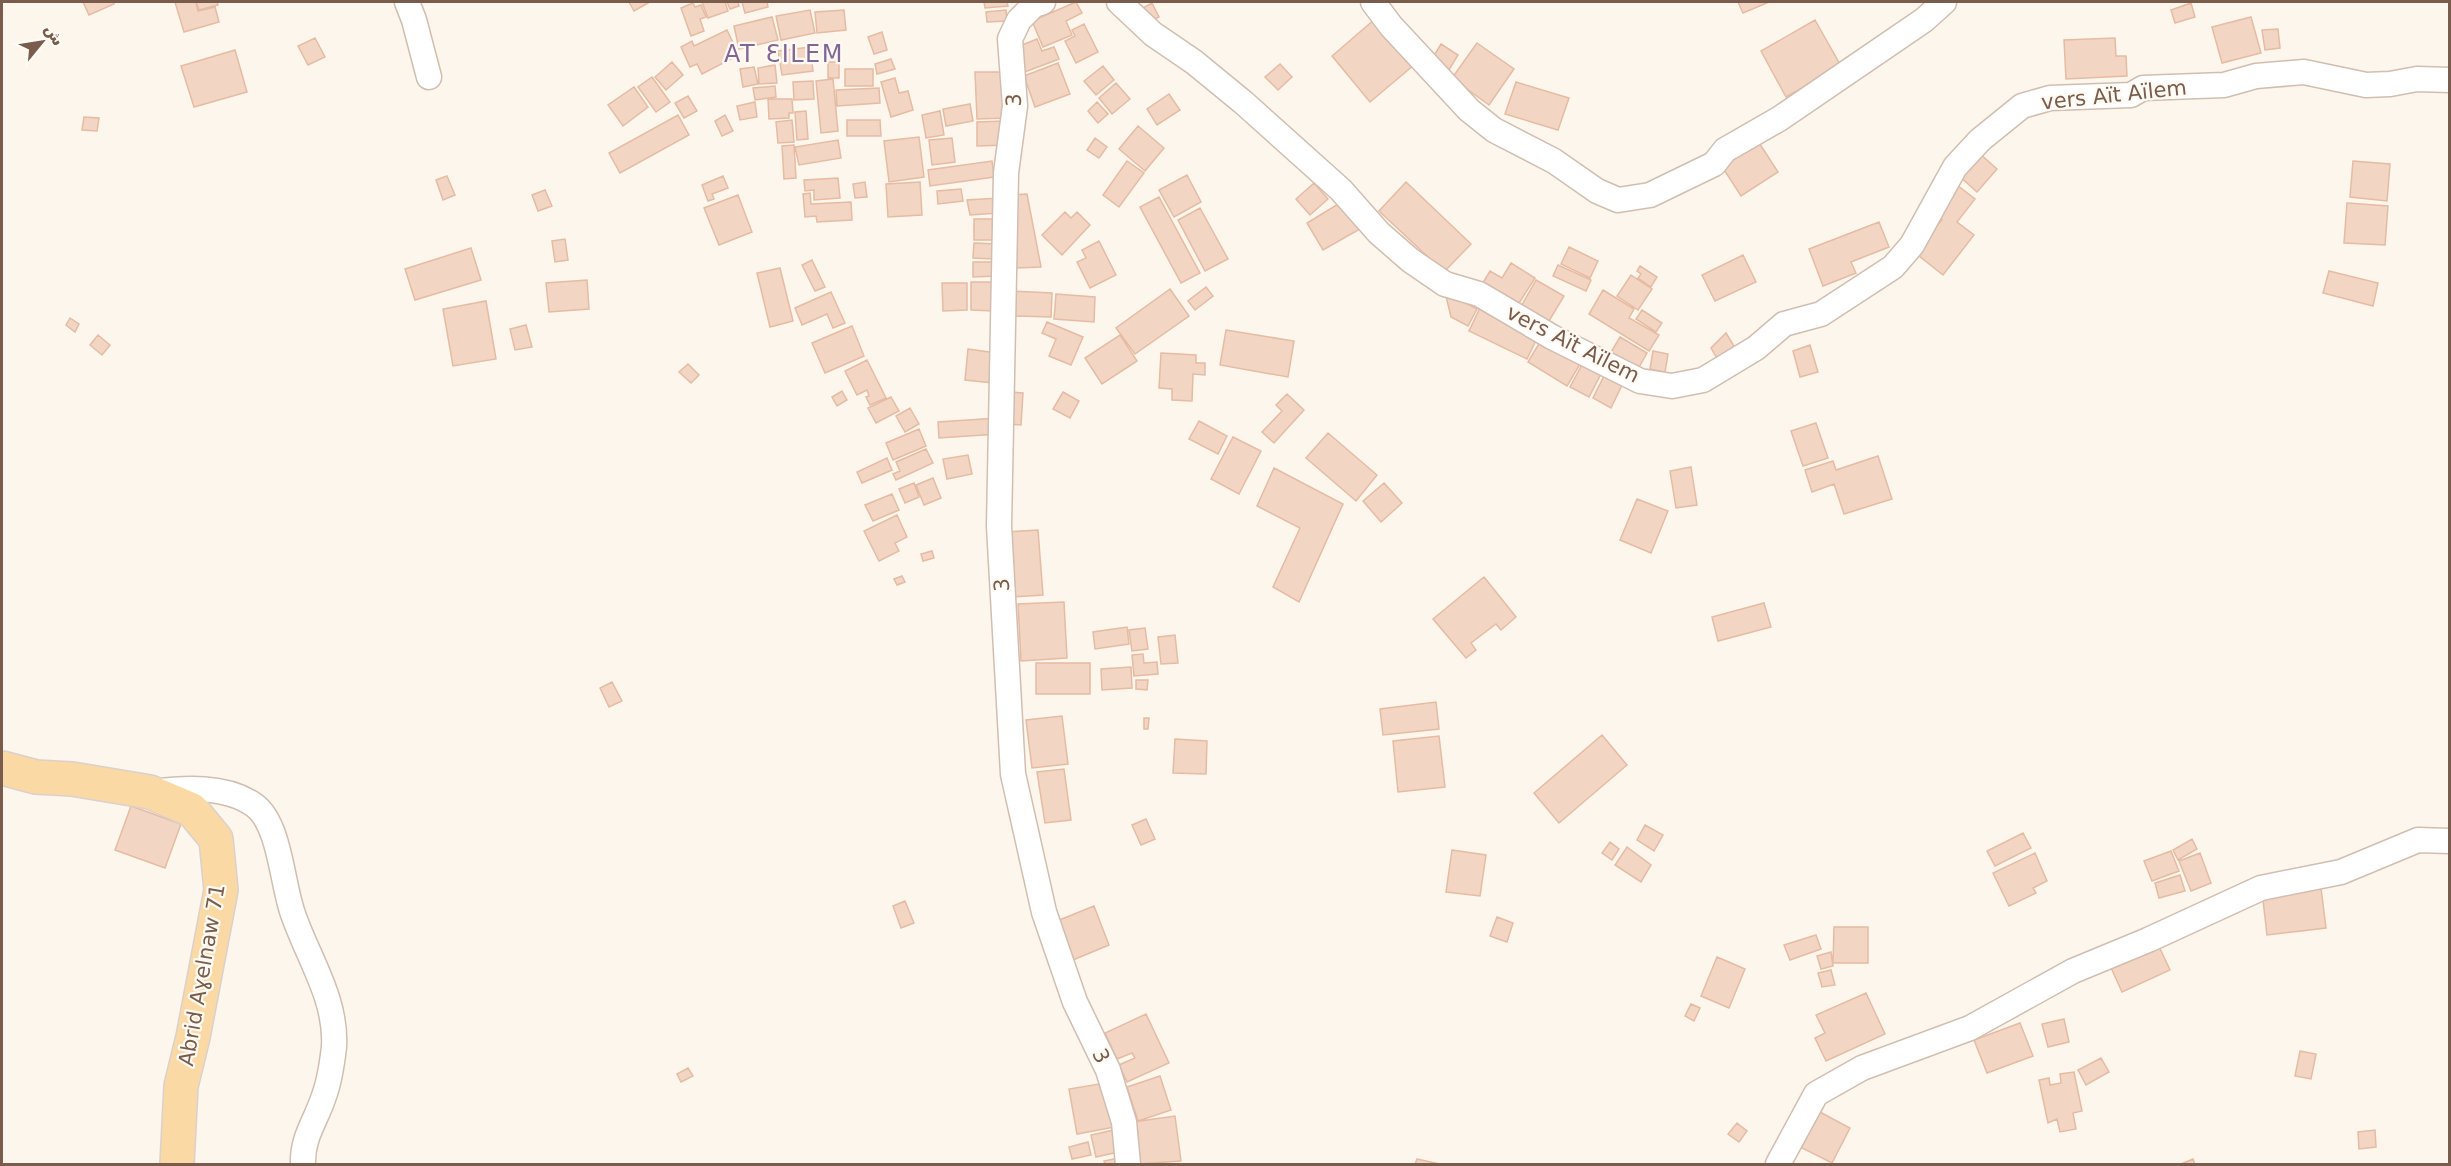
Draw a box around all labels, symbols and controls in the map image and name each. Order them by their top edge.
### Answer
north arrow [12,12,72,72]
text: ش [41,20,68,49]
district label: AT ƐILEM [724,40,844,68]
street label: vers Aït Aïlem [2040,75,2188,115]
street label: 3 [1002,93,1026,107]
street label: vers Aït Aïlem [1502,300,1644,388]
street label: 3 [990,578,1014,592]
street label: Abrid Aɣelnaw 71 [174,882,230,1068]
street label: 3 [1087,1045,1115,1067]

